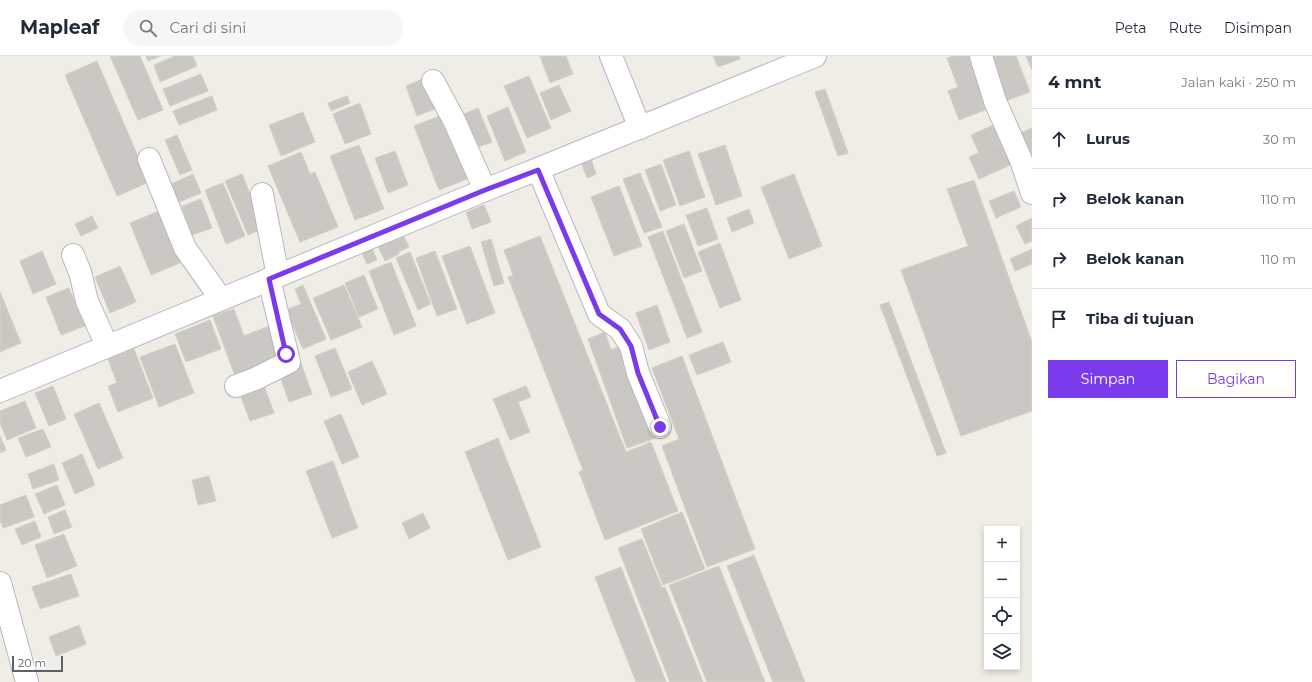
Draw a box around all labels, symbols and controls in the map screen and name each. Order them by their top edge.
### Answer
search box [123,10,403,46]
text: Mapleaf [20,16,99,39]
icon: search [137,17,159,39]
text: Cari di sini [169,18,246,37]
text: Peta [1115,19,1147,37]
text: Rute [1169,19,1202,37]
text: Disimpan [1224,19,1292,37]
text: 4 mnt [1048,72,1102,92]
text: Jalan kaki · 250 m [1181,74,1296,90]
icon: ahead [1048,128,1070,150]
text: Lurus [1086,129,1130,148]
text: 30 m [1263,131,1296,147]
icon: right [1048,188,1070,210]
text: Belok kanan [1086,189,1184,208]
text: 110 m [1261,191,1296,207]
icon: right [1048,248,1070,270]
text: Belok kanan [1086,249,1184,268]
text: 110 m [1261,251,1296,267]
icon: arrive [1048,308,1070,330]
text: Tiba di tujuan [1086,309,1194,328]
route start [277,345,295,363]
button: Simpan [1048,360,1168,398]
button: Bagikan [1176,360,1296,398]
route end [651,418,669,436]
map controls [984,526,1020,670]
button: + [984,526,1020,562]
button: − [984,562,1020,598]
button: locate [984,598,1020,634]
button: layers [984,634,1020,670]
scale bar [12,654,63,673]
text: 20 m [18,656,46,670]

